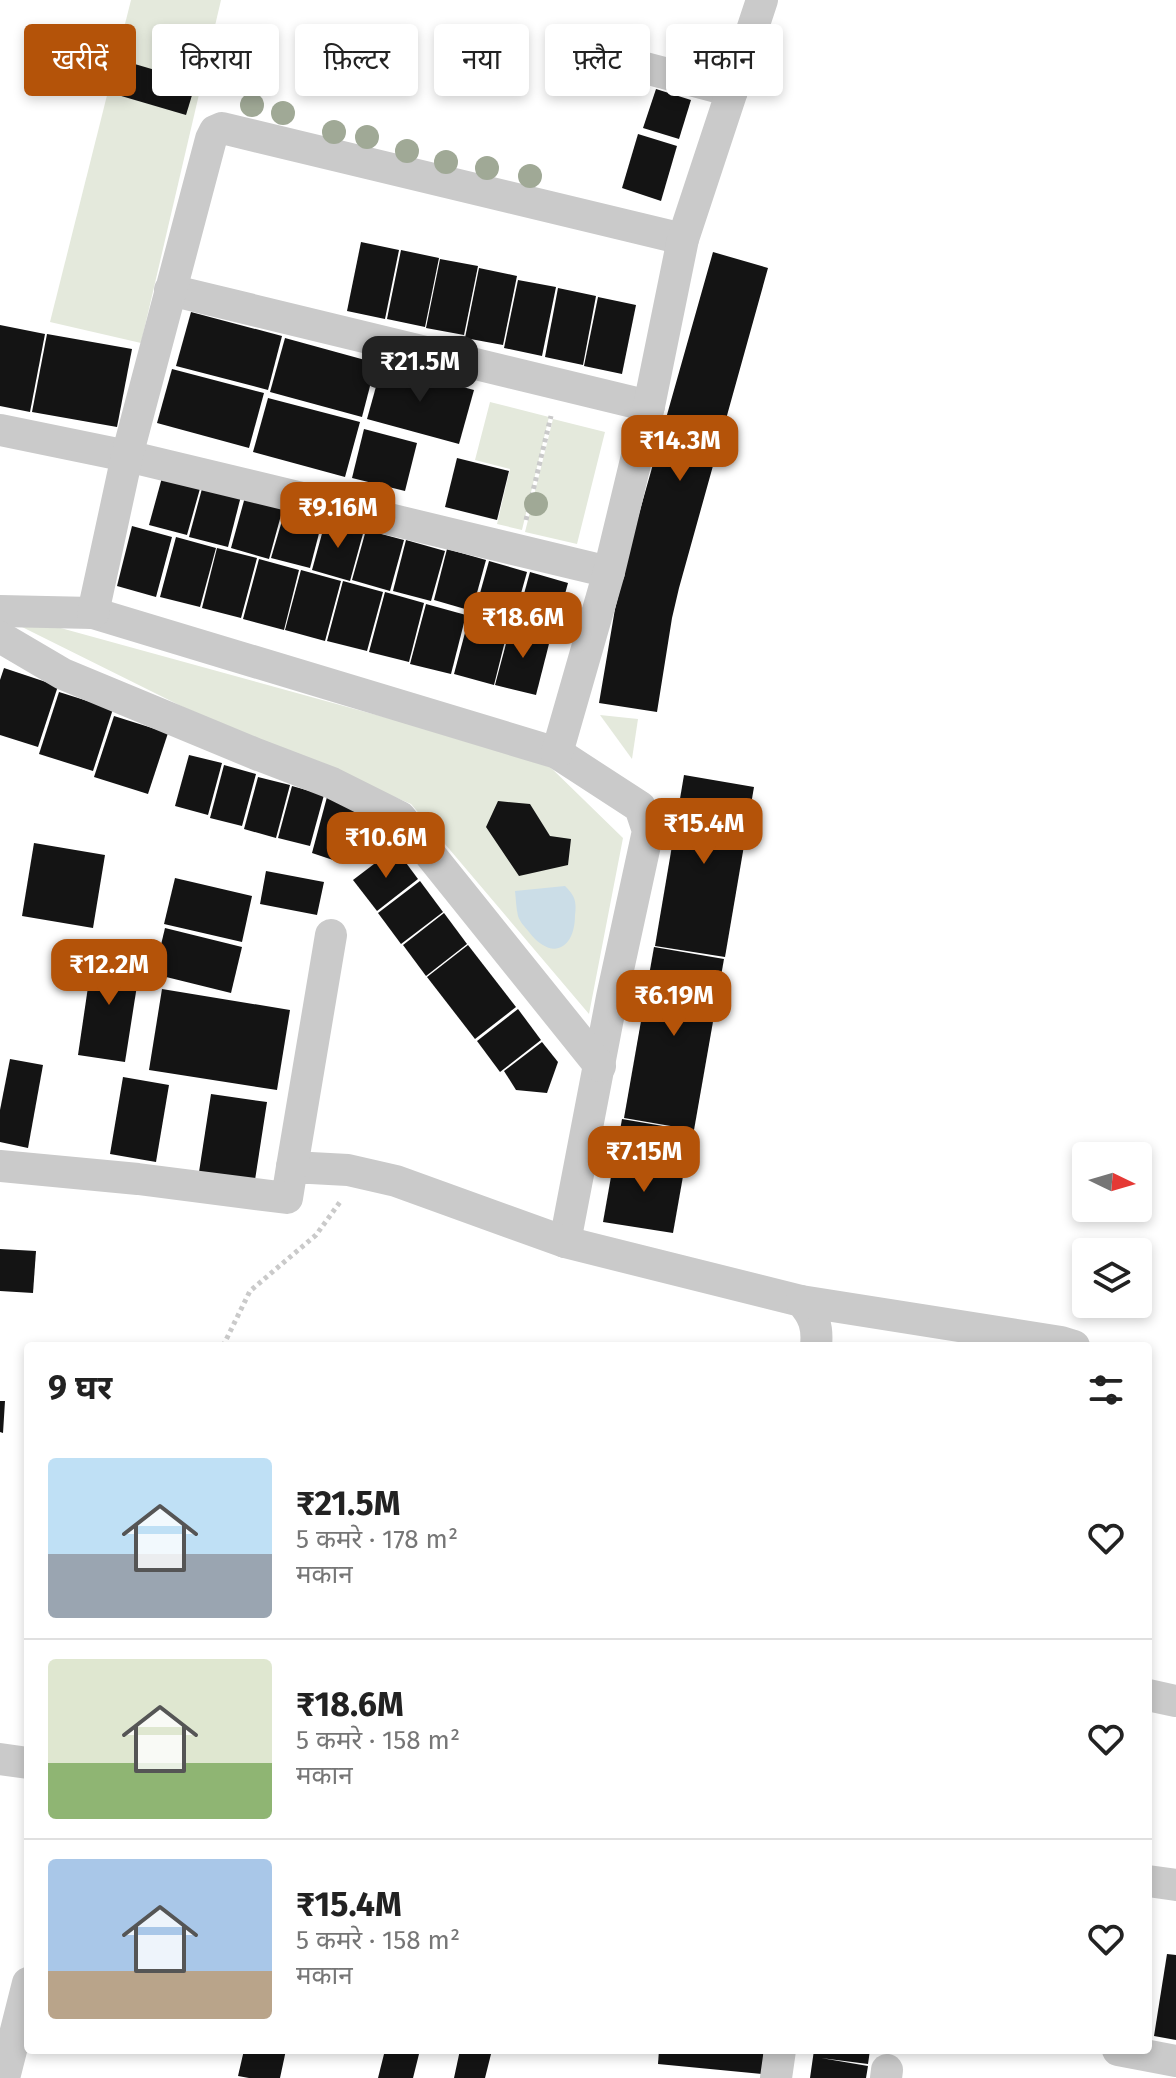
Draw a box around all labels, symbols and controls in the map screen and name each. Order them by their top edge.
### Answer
chip: खरीदें [24,24,136,96]
chip: किराया [152,24,279,96]
chip: फ़िल्टर [295,24,418,96]
chip: नया [434,24,529,96]
chip: फ़्लैट [545,24,650,96]
chip: मकान [666,24,783,96]
pin: ₹21.5M [355,336,485,404]
text: ₹21.5M [380,346,460,377]
pin: ₹14.3M [615,415,745,483]
text: ₹14.3M [639,425,721,456]
pin: ₹9.16M [273,482,403,550]
text: ₹9.16M [298,492,378,523]
pin: ₹18.6M [458,592,588,660]
text: ₹18.6M [482,602,564,633]
pin: ₹15.4M [639,798,769,866]
text: ₹15.4M [664,808,744,839]
pin: ₹10.6M [321,812,451,880]
text: ₹10.6M [345,822,427,853]
pin: ₹12.2M [44,939,174,1007]
text: ₹12.2M [69,949,149,980]
pin: ₹6.19M [609,970,739,1038]
text: ₹6.19M [634,980,714,1011]
pin: ₹7.15M [579,1126,709,1194]
text: ₹7.15M [606,1136,682,1167]
north arrow [1072,1142,1152,1222]
map controls [1072,1142,1152,1318]
button: layers [1072,1238,1152,1318]
text: 9 घर [48,1367,112,1408]
icon: filters [1084,1368,1128,1412]
text: ₹21.5M [296,1483,400,1524]
icon: home [112,1490,208,1586]
icon: heart [1084,1516,1128,1560]
text: 5 कमरे · 178 m² [296,1524,458,1555]
text: मकान [296,1559,353,1590]
text: ₹18.6M [296,1684,404,1725]
icon: home [112,1691,208,1787]
icon: heart [1084,1717,1128,1761]
text: 5 कमरे · 158 m² [296,1725,460,1756]
text: मकान [296,1760,353,1791]
text: ₹15.4M [296,1884,402,1925]
icon: home [112,1891,208,1987]
icon: heart [1084,1917,1128,1961]
text: 5 कमरे · 158 m² [296,1925,460,1956]
text: मकान [296,1960,353,1991]

